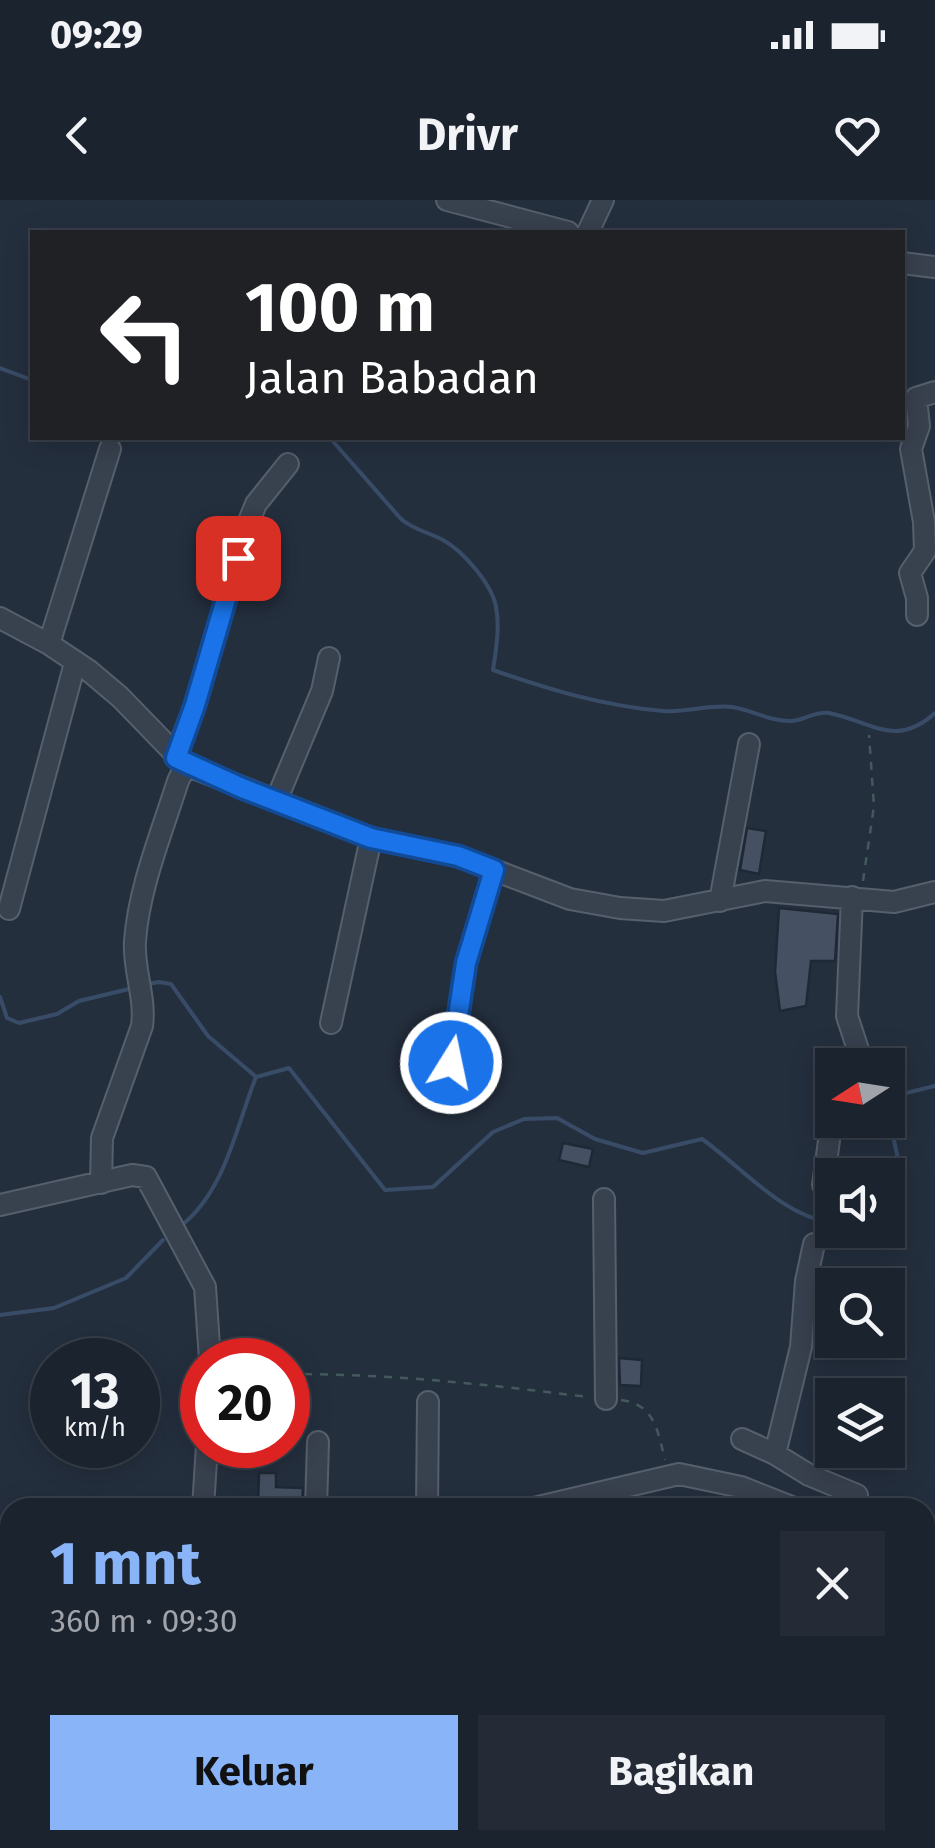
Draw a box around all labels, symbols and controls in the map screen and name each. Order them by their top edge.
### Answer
text: 09:29 [50,12,143,58]
icon: back [50,108,105,163]
text: Drivr [417,108,518,162]
icon: heart [830,108,885,163]
text: 100 m [245,266,435,350]
icon: left [80,270,210,400]
text: Jalan Babadan [245,351,539,405]
pin [196,516,281,601]
icon: arrive [211,531,266,586]
position arrow [399,1011,503,1115]
north arrow [815,1048,905,1138]
map controls [815,1048,905,1468]
button: sound [815,1158,905,1248]
button: search [815,1268,905,1358]
speed limit sign: 20 [180,1338,310,1468]
text: 13 [70,1361,120,1421]
button: layers [815,1378,905,1468]
text: km/h [64,1413,126,1443]
text: 1 mnt [50,1528,201,1600]
button: close [780,1531,885,1636]
text: 360 m · 09:30 [50,1602,238,1640]
button: Keluar [50,1715,458,1830]
button: Bagikan [478,1715,885,1830]

